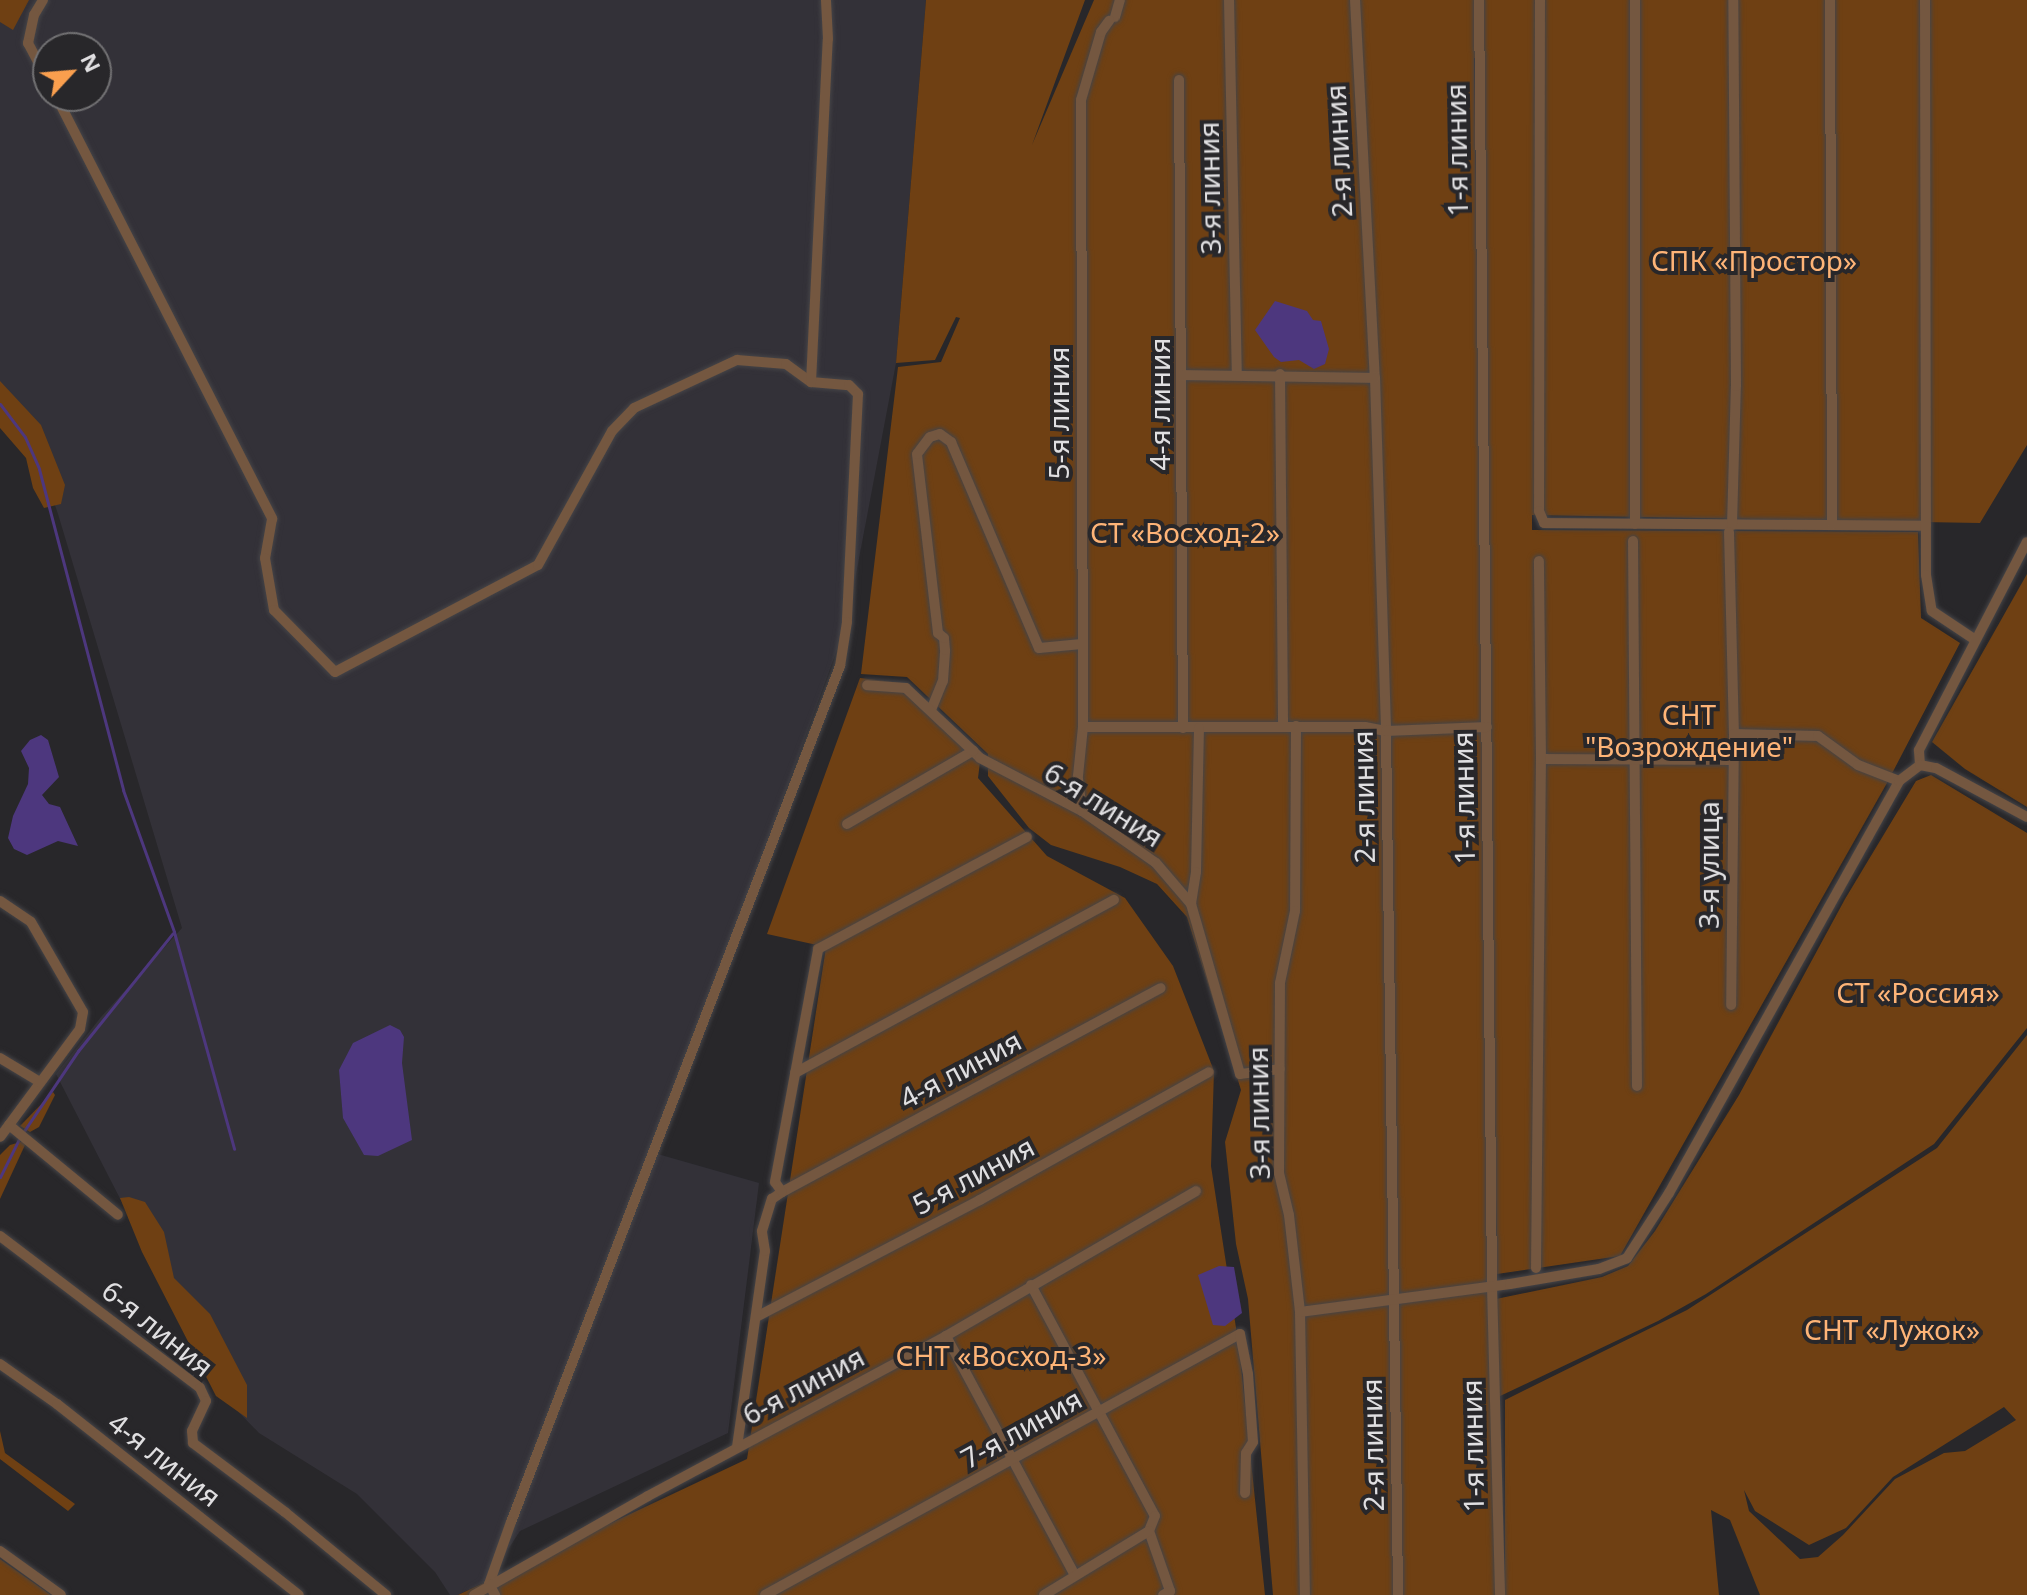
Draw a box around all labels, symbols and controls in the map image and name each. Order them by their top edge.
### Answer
north arrow [32,32,112,112]
text: N [74,48,109,77]
street label: 1-я линия [1438,83,1474,217]
street label: 2-я линия [1318,84,1358,218]
street label: 3-я линия [1191,121,1227,255]
park label: СПК «Простор» [1651,243,1857,277]
street label: 4-я линия [1142,337,1176,471]
street label: 5-я линия [1041,346,1075,480]
park label: СТ «Восход-2» [1090,515,1280,549]
park label: СНТ "Возрождение" [1585,697,1793,763]
street label: 2-я линия [1345,730,1381,864]
street label: 1-я линия [1445,731,1481,865]
street label: 6-я линия [1039,755,1169,853]
street label: 3-я улица [1691,801,1725,929]
park label: СТ «Россия» [1836,975,2000,1009]
street label: 4-я линия [893,1023,1027,1115]
street label: 3-я линия [1240,1046,1276,1180]
street label: 5-я линия [906,1129,1040,1221]
street label: 6-я линия [96,1273,220,1383]
park label: СНТ «Лужок» [1804,1312,1980,1346]
park label: СНТ «Восход-3» [896,1338,1106,1372]
street label: 6-я линия [736,1339,870,1431]
street label: 2-я линия [1354,1378,1390,1512]
street label: 1-я линия [1454,1379,1490,1513]
street label: 7-я линия [955,1381,1087,1475]
street label: 4-я линия [102,1405,228,1513]

